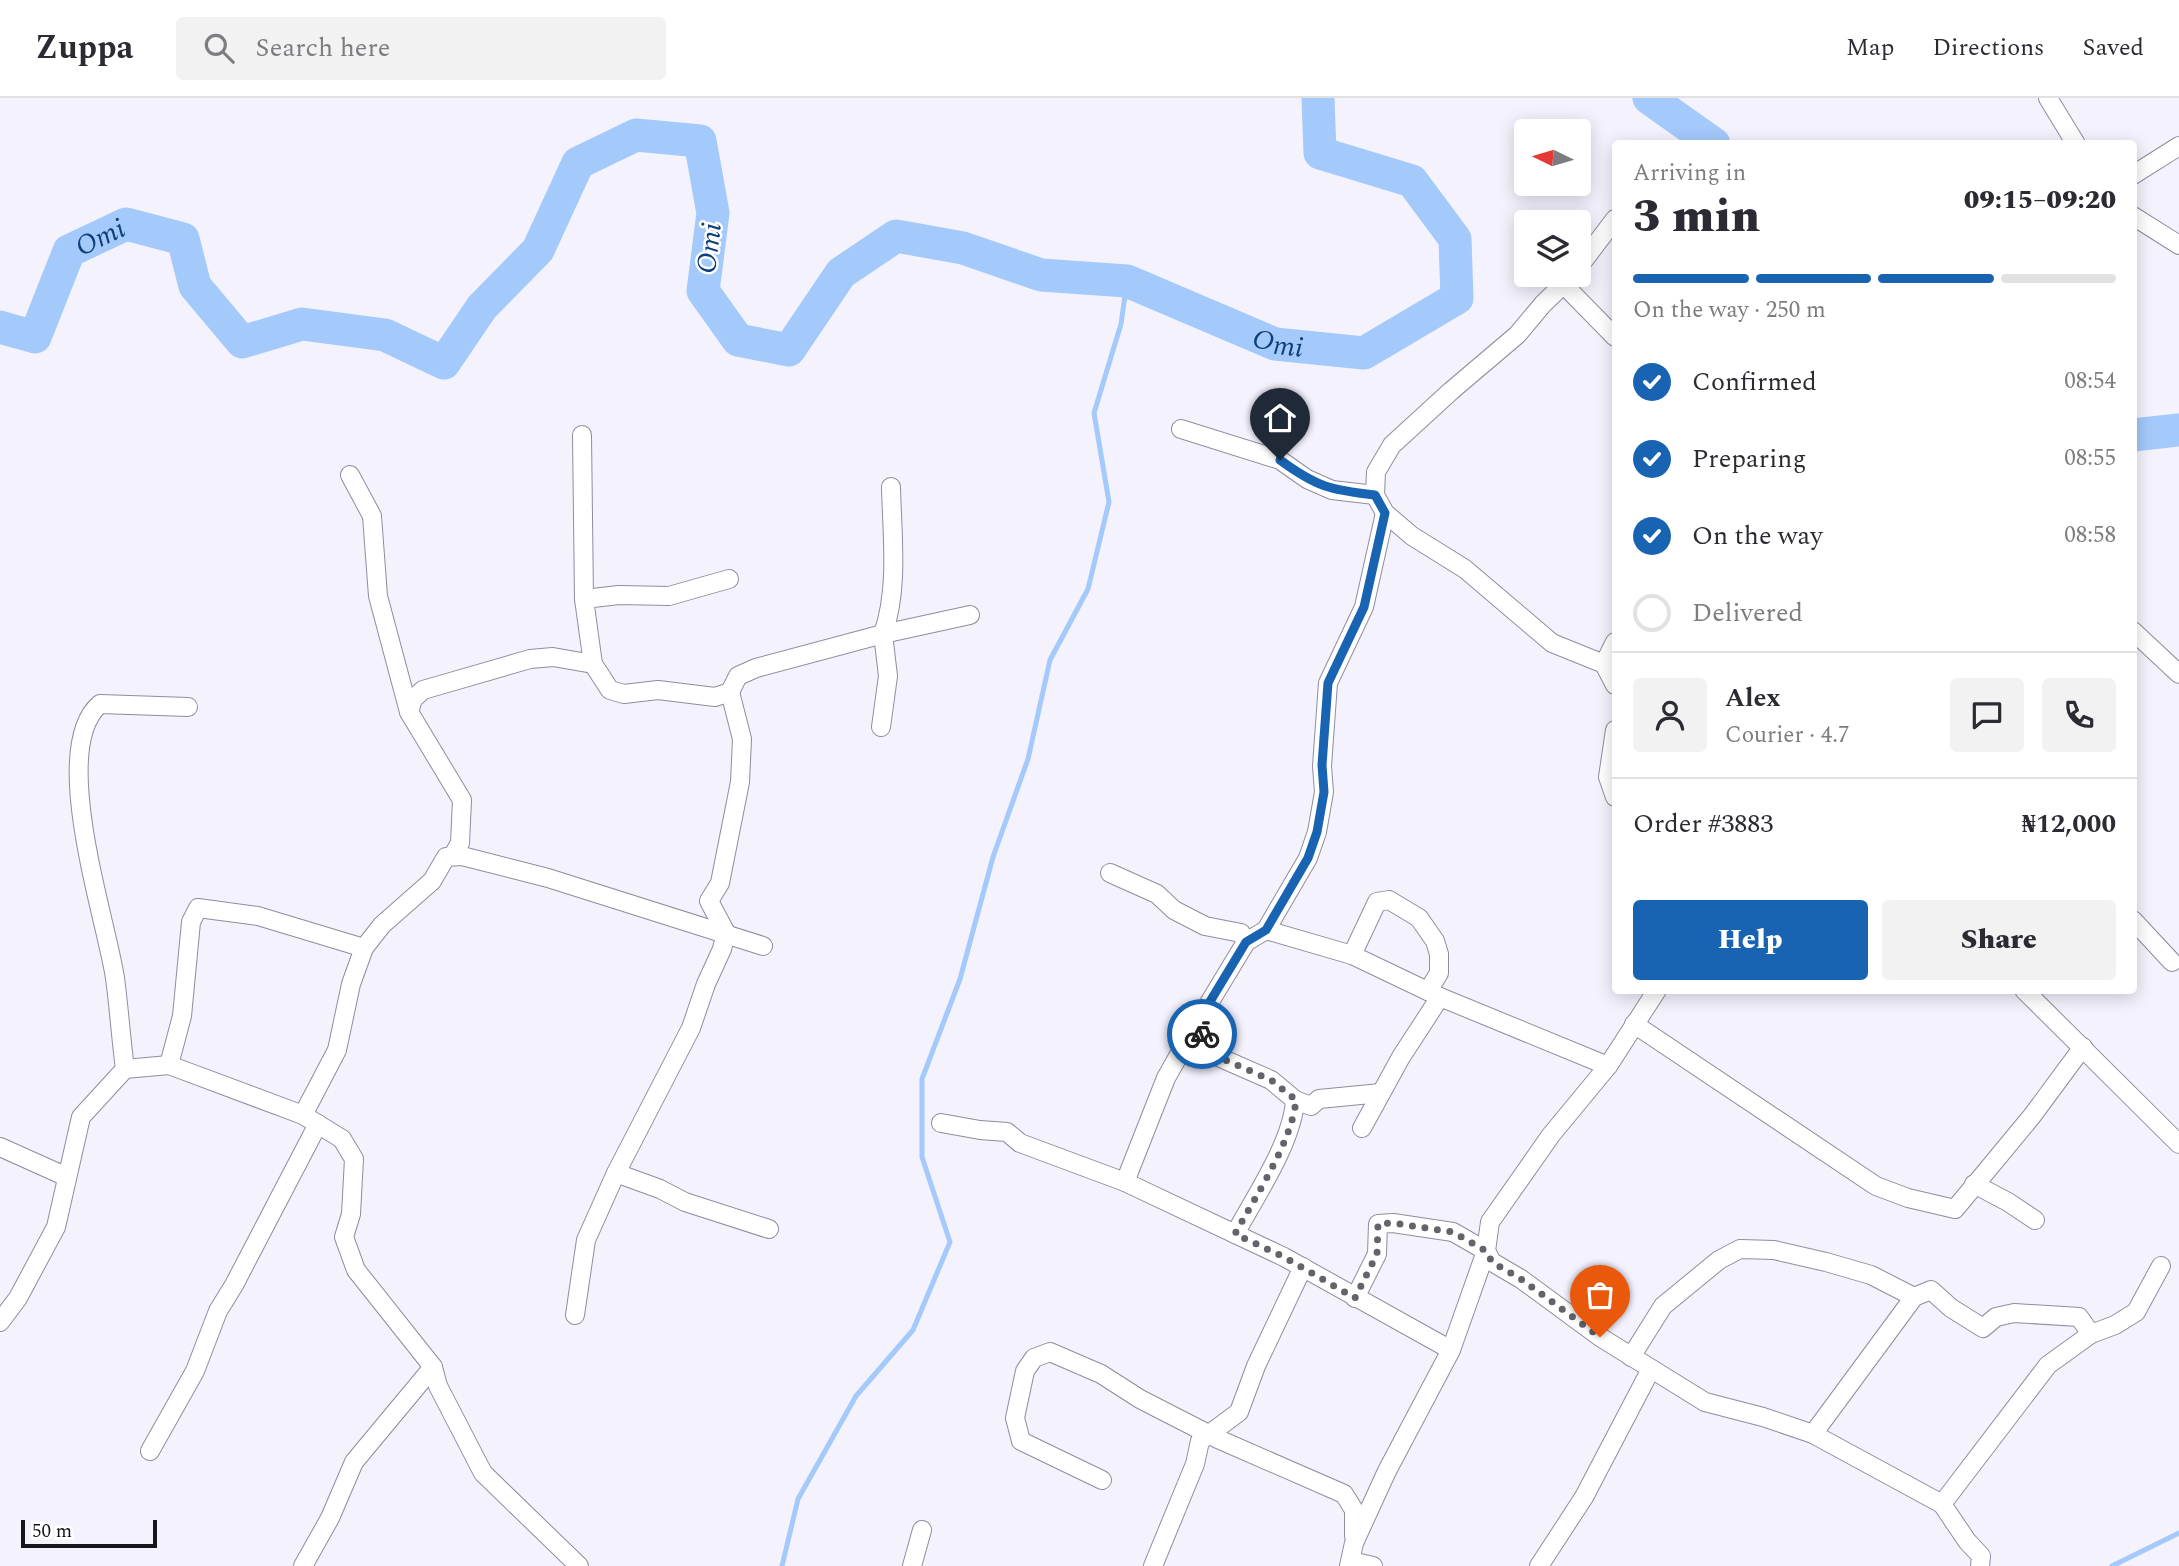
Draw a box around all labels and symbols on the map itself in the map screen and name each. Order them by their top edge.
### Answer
north arrow [1514,119,1591,196]
water label: Omi [68,207,133,268]
water label: Omi [685,220,734,276]
water label: Omi [1245,317,1305,370]
pin [1250,388,1310,460]
courier [1167,999,1237,1069]
pin [1570,1265,1630,1337]
scale bar [21,1517,158,1549]

